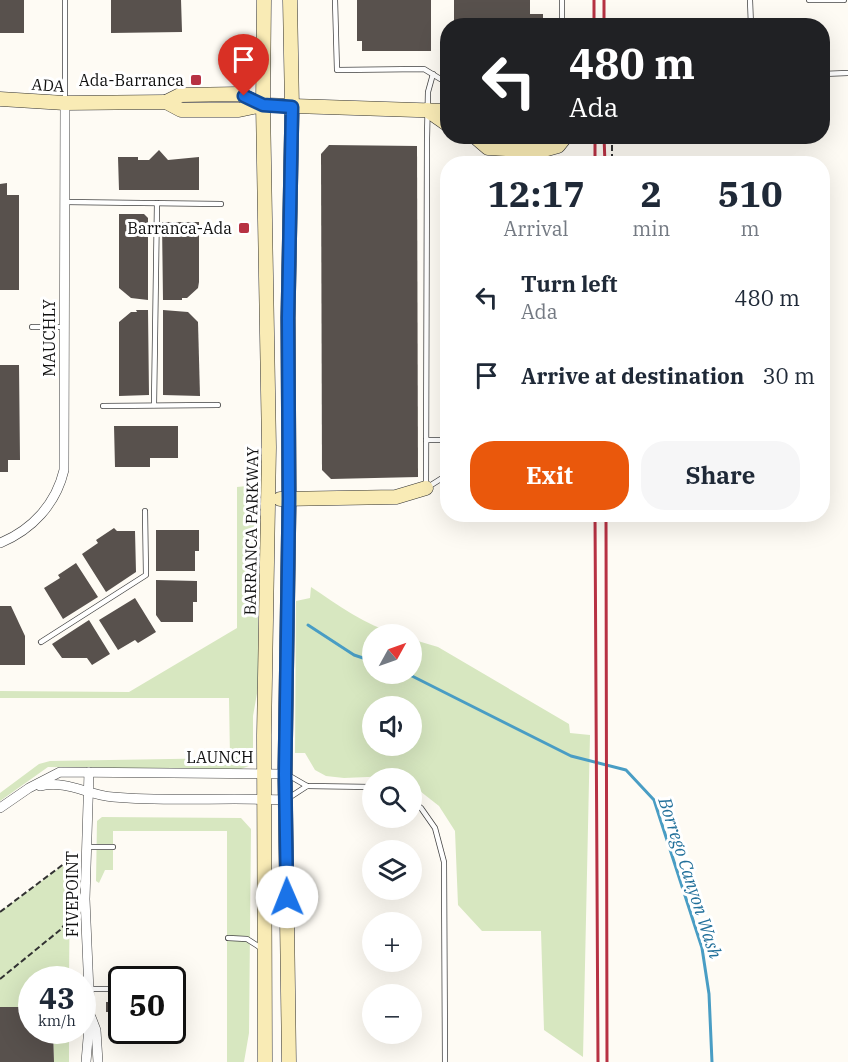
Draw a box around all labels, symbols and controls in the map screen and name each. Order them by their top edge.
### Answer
pin [218,34,269,96]
text: 480 m [569,36,695,91]
icon: left [470,42,548,120]
icon: arrive [227,43,260,76]
place label: Ada-Barranca [79,70,184,90]
marker: Ada-Barranca [189,73,203,87]
street label: ADA [31,74,65,96]
text: Ada [569,89,619,124]
text: 12:17 [487,170,585,217]
text: 2 [640,170,662,217]
text: 510 [718,170,783,217]
text: Arrival [504,215,569,242]
text: min [632,215,670,242]
text: m [741,215,760,242]
place label: Barranca-Ada [127,218,232,238]
marker: Barranca-Ada [237,221,251,235]
text: Turn left [521,269,617,298]
icon: left [470,281,503,314]
text: 480 m [734,283,800,312]
text: Ada [521,298,558,325]
street label: MAUCHLY [39,299,59,377]
icon: arrive [470,359,503,392]
text: Arrive at destination [521,361,744,390]
text: 30 m [762,361,815,390]
button: Exit [470,441,629,510]
button: Share [641,441,800,510]
street label: BARRANCA PARKWAY [240,446,262,616]
north arrow [362,624,422,684]
map controls [362,624,422,1044]
button: sound [362,696,422,756]
street label: LAUNCH [186,747,254,767]
button: search [362,768,422,828]
water label: Borrego Canyon Wash [653,794,727,961]
button: layers [362,840,422,900]
street label: FIVEPOINT [62,851,82,937]
position arrow [255,865,319,929]
button: + [362,912,422,972]
speed limit sign: 50 [108,966,186,1044]
text: 43 [39,978,75,1017]
button: − [362,984,422,1044]
text: km/h [38,1011,76,1030]

